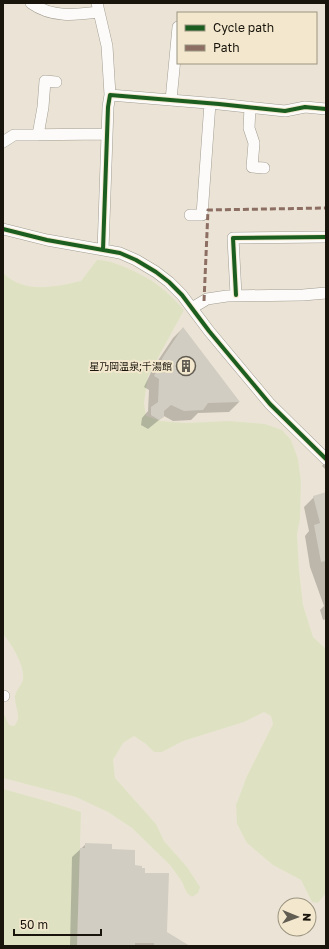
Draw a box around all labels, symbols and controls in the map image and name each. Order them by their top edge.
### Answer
legend [177,12,317,64]
text: Cycle path [213,20,274,35]
text: Path [213,40,240,55]
building icon: 星乃岡温泉;千湯館 [175,355,197,377]
place label: 星乃岡温泉;千湯館 [89,360,172,372]
north arrow [277,897,317,937]
scale bar [14,911,101,937]
text: N [301,913,314,921]
text: 50 m [20,917,48,932]

